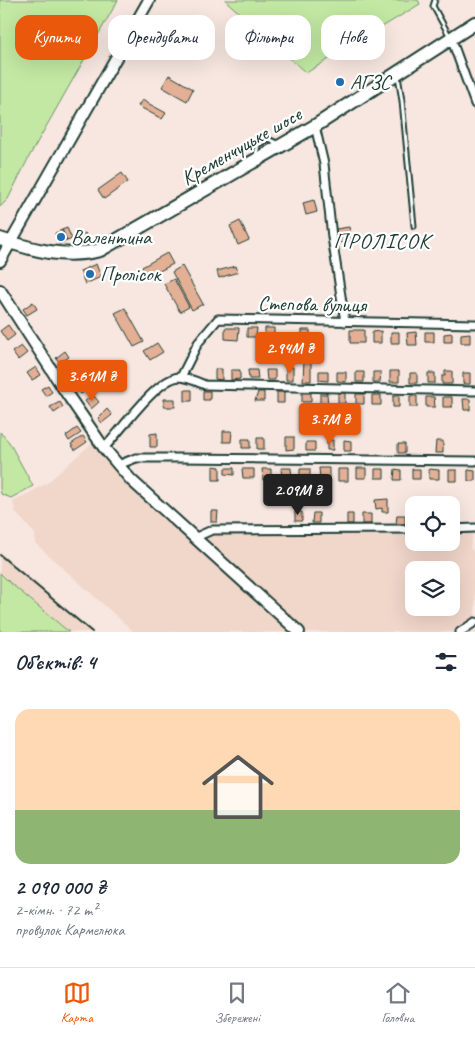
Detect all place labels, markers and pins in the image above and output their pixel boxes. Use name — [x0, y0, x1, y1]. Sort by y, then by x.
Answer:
place label: АГЗС — [350, 69, 393, 95]
marker: АГЗС — [334, 76, 346, 88]
place label: Валентина — [71, 224, 153, 250]
marker: Валентина — [55, 231, 67, 243]
place label: Пролісок — [100, 261, 163, 287]
marker: Пролісок — [84, 268, 96, 280]
pin: 2.94M ₴ — [244, 332, 336, 374]
pin: 3.61M ₴ — [46, 360, 138, 402]
pin: 3.7M ₴ — [289, 402, 371, 445]
pin: 2.09M ₴ — [252, 474, 344, 516]

